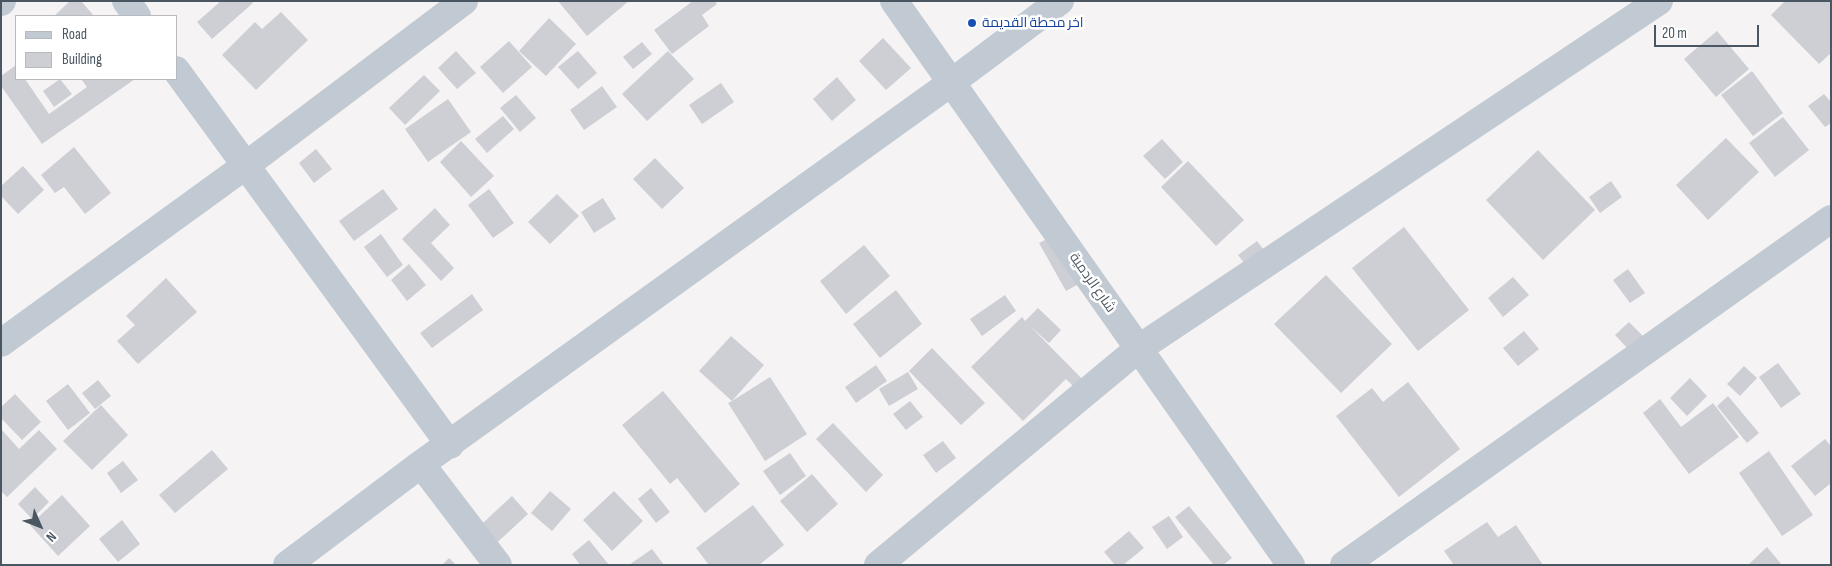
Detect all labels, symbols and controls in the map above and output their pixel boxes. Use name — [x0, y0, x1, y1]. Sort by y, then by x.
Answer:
legend — [15, 15, 178, 80]
place label: اخر محطة القديمة — [982, 15, 1084, 31]
scale bar — [1657, 15, 1762, 47]
marker: اخر محطة القديمة — [966, 17, 978, 29]
text: 20 m — [1662, 24, 1687, 43]
text: Road — [62, 25, 87, 44]
text: Building — [62, 50, 102, 69]
street label: شارع الردمية — [1065, 250, 1119, 316]
north arrow — [15, 501, 65, 551]
text: N — [42, 528, 60, 545]

